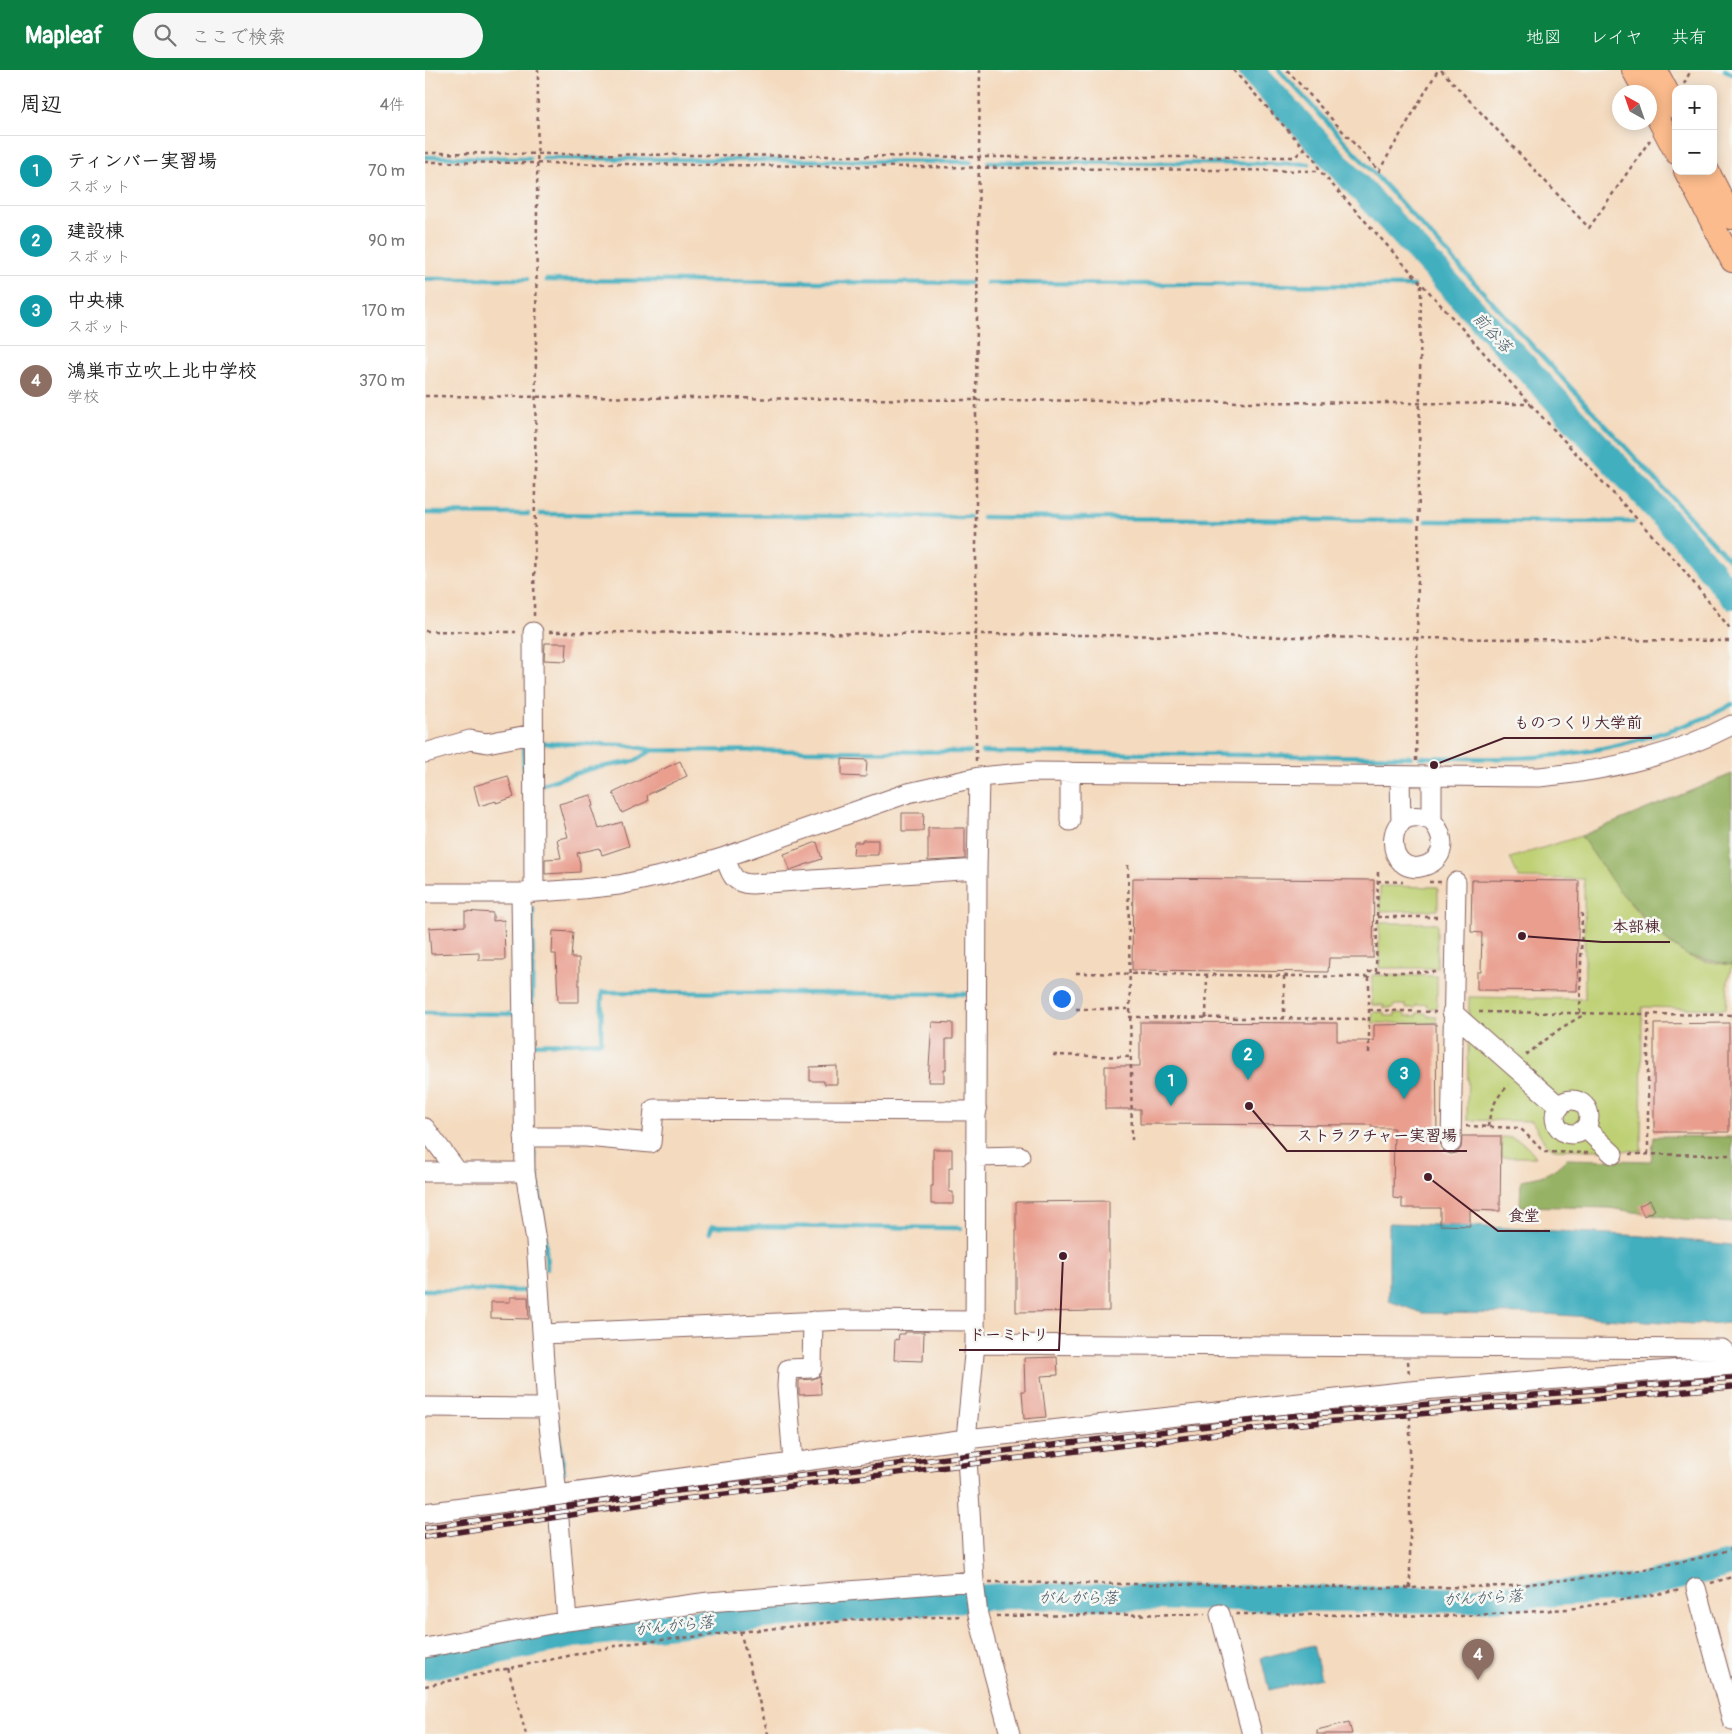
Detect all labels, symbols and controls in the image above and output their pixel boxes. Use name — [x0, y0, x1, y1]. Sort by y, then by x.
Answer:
search box — [133, 13, 483, 58]
text: Mapleaf — [25, 21, 103, 50]
icon: search — [151, 21, 179, 49]
text: ここで検索 — [191, 25, 286, 49]
text: 地図 — [1526, 26, 1562, 49]
text: レイヤ — [1590, 26, 1643, 49]
text: 共有 — [1671, 26, 1707, 49]
north arrow — [1612, 85, 1657, 130]
map controls — [1672, 85, 1717, 175]
button: + — [1672, 85, 1717, 130]
text: 周辺 — [20, 91, 62, 118]
text: 4件 — [380, 95, 405, 115]
button: − — [1672, 130, 1717, 175]
text: ティンバー実習場 — [67, 149, 217, 173]
text: 1 — [33, 161, 39, 181]
text: 70 m — [368, 161, 405, 181]
text: スポット — [67, 177, 131, 197]
text: 建設棟 — [67, 219, 124, 243]
text: 2 — [32, 231, 40, 251]
text: 90 m — [368, 231, 405, 251]
text: スポット — [67, 247, 131, 267]
text: 中央棟 — [67, 289, 124, 313]
text: 3 — [32, 301, 40, 321]
text: 170 m — [362, 301, 405, 321]
water label: 前谷落 — [1469, 308, 1517, 359]
text: スポット — [67, 317, 131, 337]
text: 鴻巣市立吹上北中学校 — [67, 359, 257, 383]
text: 4 — [31, 371, 41, 391]
text: 370 m — [359, 371, 405, 391]
text: 学校 — [67, 387, 99, 407]
callout: ものつくり大学前 — [1504, 707, 1652, 738]
text: ものつくり大学前 — [1514, 713, 1642, 733]
callout: 本部棟 — [1602, 911, 1670, 942]
text: 本部棟 — [1612, 917, 1661, 937]
your location — [1049, 986, 1075, 1012]
pin: 2 — [1232, 1039, 1264, 1080]
pin: 3 — [1388, 1058, 1420, 1099]
pin: 1 — [1155, 1065, 1187, 1106]
callout: ストラクチャー実習場 — [1287, 1120, 1467, 1151]
text: ストラクチャー実習場 — [1297, 1126, 1457, 1146]
callout: 食堂 — [1498, 1200, 1550, 1231]
text: 食堂 — [1508, 1206, 1540, 1226]
callout: ドーミトリ — [959, 1319, 1059, 1350]
text: ドーミトリ — [969, 1325, 1049, 1345]
water label: がんがら落 — [1443, 1586, 1526, 1610]
water label: がんがら落 — [1038, 1588, 1120, 1608]
water label: がんがら落 — [633, 1612, 717, 1640]
pin: 4 — [1462, 1639, 1494, 1680]

